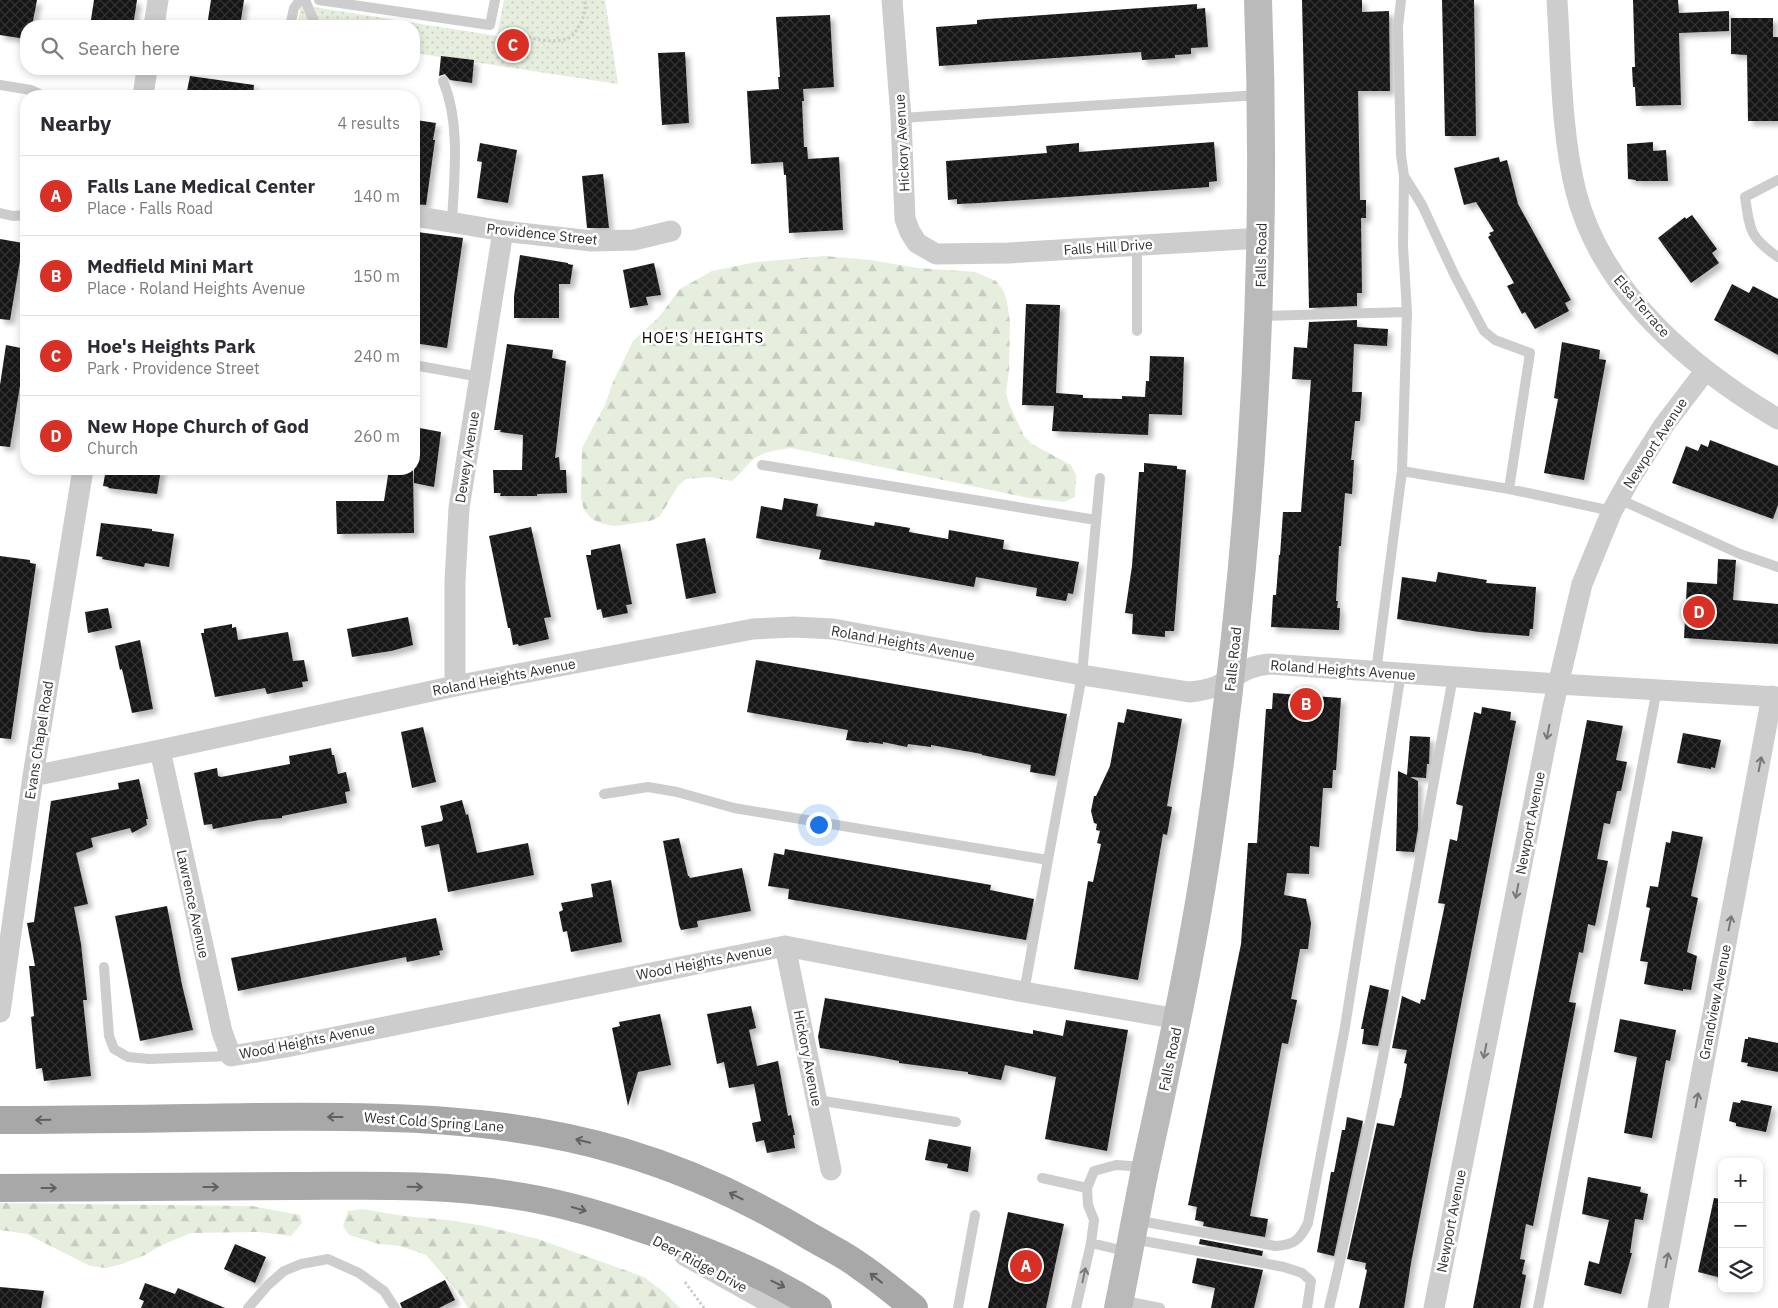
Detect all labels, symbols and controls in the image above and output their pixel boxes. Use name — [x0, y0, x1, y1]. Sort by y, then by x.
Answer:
search box — [20, 20, 420, 75]
pin: C — [497, 26, 529, 64]
icon: search — [38, 34, 66, 62]
text: Search here — [78, 36, 180, 60]
street label: Hickory Avenue — [890, 93, 914, 192]
text: Nearby — [40, 109, 111, 137]
text: 4 results — [337, 113, 400, 133]
text: Falls Lane Medical Center — [87, 174, 315, 198]
text: A — [51, 186, 61, 206]
text: 140 m — [353, 186, 400, 206]
text: Place · Falls Road — [87, 198, 213, 218]
street label: Providence Street — [486, 219, 599, 249]
street label: Falls Road — [1251, 223, 1271, 287]
street label: Falls Hill Drive — [1063, 235, 1153, 259]
text: Medfield Mini Mart — [87, 254, 253, 278]
text: B — [51, 266, 61, 286]
text: 150 m — [353, 266, 400, 286]
street label: Elsa Terrace — [1610, 271, 1674, 341]
text: Place · Roland Heights Avenue — [87, 278, 305, 298]
district label: HOE'S HEIGHTS — [642, 328, 764, 347]
text: Hoe's Heights Park — [87, 334, 256, 358]
text: C — [51, 346, 61, 366]
text: 240 m — [353, 346, 400, 366]
text: Park · Providence Street — [87, 358, 260, 378]
street label: Newport Avenue — [1619, 394, 1691, 492]
street label: Dewey Avenue — [451, 410, 483, 504]
text: New Hope Church of God — [87, 414, 309, 438]
text: D — [50, 426, 62, 446]
text: 260 m — [353, 426, 400, 446]
text: Church — [87, 438, 138, 458]
pin: D — [1683, 593, 1715, 631]
street label: Roland Heights Avenue — [830, 622, 976, 665]
street label: Falls Road — [1221, 626, 1245, 692]
street label: Roland Heights Avenue — [431, 654, 577, 700]
street label: Roland Heights Avenue — [1270, 656, 1416, 684]
street label: Evans Chapel Road — [21, 679, 57, 801]
pin: B — [1290, 685, 1322, 723]
one-way arrow — [1543, 723, 1552, 739]
one-way arrow — [1755, 756, 1765, 772]
street label: Newport Avenue — [1511, 770, 1549, 876]
your location — [806, 812, 832, 838]
street label: Lawrence Avenue — [173, 848, 213, 960]
one-way arrow — [1511, 883, 1521, 899]
one-way arrow — [1726, 916, 1735, 932]
street label: Wood Heights Avenue — [635, 940, 774, 984]
street label: Grandview Avenue — [1695, 942, 1735, 1061]
street label: Hickory Avenue — [790, 1008, 826, 1108]
street label: Wood Heights Avenue — [238, 1019, 377, 1063]
street label: Falls Road — [1154, 1026, 1186, 1092]
one-way arrow — [1480, 1042, 1489, 1058]
one-way arrow — [1693, 1093, 1703, 1109]
street label: West Cold Spring Lane — [363, 1108, 505, 1136]
one-way arrow — [328, 1112, 344, 1122]
one-way arrow — [35, 1115, 52, 1125]
one-way arrow — [576, 1136, 592, 1145]
map controls — [1718, 1158, 1763, 1293]
button: + — [1718, 1158, 1763, 1203]
street label: Newport Avenue — [1432, 1168, 1470, 1274]
one-way arrow — [202, 1182, 219, 1192]
one-way arrow — [407, 1182, 423, 1191]
one-way arrow — [40, 1183, 56, 1193]
one-way arrow — [729, 1191, 744, 1200]
button: − — [1718, 1203, 1763, 1248]
one-way arrow — [570, 1205, 586, 1215]
street label: Deer Ridge Drive — [650, 1232, 751, 1297]
pin: A — [1010, 1247, 1042, 1285]
button: layers — [1718, 1248, 1763, 1293]
one-way arrow — [1663, 1252, 1673, 1268]
one-way arrow — [1079, 1268, 1089, 1284]
one-way arrow — [869, 1273, 883, 1283]
one-way arrow — [770, 1279, 785, 1289]

